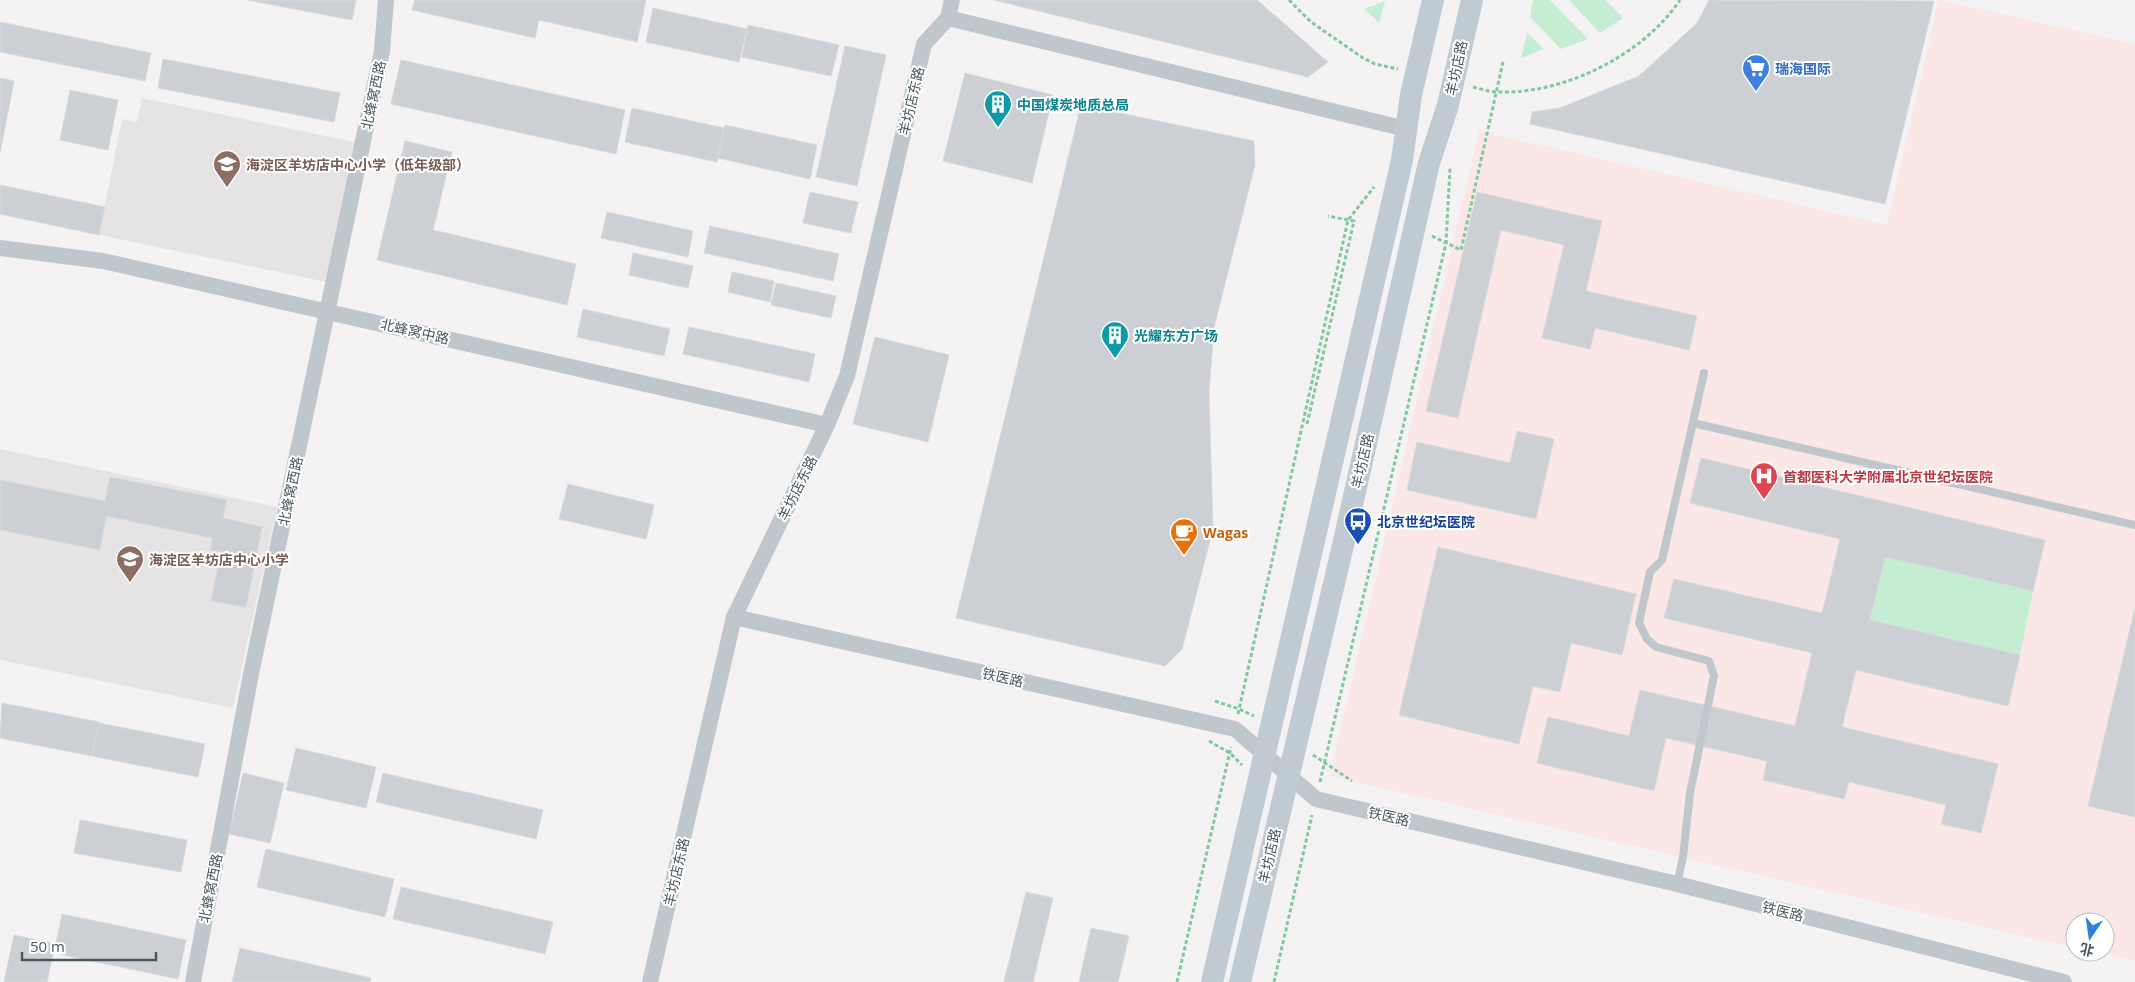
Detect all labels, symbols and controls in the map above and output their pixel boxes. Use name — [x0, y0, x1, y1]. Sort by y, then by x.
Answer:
street label: 羊坊店路 — [1441, 39, 1471, 97]
supermarket icon: 瑞海国际 — [1741, 53, 1771, 92]
street label: 北蜂窝西路 — [356, 59, 390, 131]
place label: 瑞海国际 — [1775, 59, 1831, 78]
street label: 羊坊店东路 — [894, 65, 928, 137]
building icon: 中国煤炭地质总局 — [983, 89, 1013, 128]
place label: 中国煤炭地质总局 — [1017, 95, 1129, 114]
school or university icon: 海淀区羊坊店中心小学（低年级部） — [212, 149, 242, 188]
place label: 海淀区羊坊店中心小学（低年级部） — [246, 155, 470, 174]
street label: 北蜂窝中路 — [379, 314, 451, 348]
building icon: 光耀东方广场 — [1100, 320, 1130, 359]
place label: 光耀东方广场 — [1134, 326, 1218, 345]
street label: 羊坊店路 — [1346, 432, 1378, 490]
street label: 羊坊店东路 — [773, 452, 821, 524]
street label: 北蜂窝西路 — [273, 455, 307, 527]
hospital icon: 首都医科大学附属北京世纪坛医院 — [1749, 461, 1779, 500]
place label: 首都医科大学附属北京世纪坛医院 — [1783, 467, 1993, 486]
bus stop icon: 北京世纪坛医院 — [1343, 506, 1373, 545]
place label: 北京世纪坛医院 — [1377, 512, 1475, 531]
cafe icon: Wagas — [1169, 517, 1199, 556]
place label: Wagas — [1203, 523, 1248, 542]
school or university icon: 海淀区羊坊店中心小学 — [115, 544, 145, 583]
place label: 海淀区羊坊店中心小学 — [149, 550, 289, 569]
street label: 铁医路 — [980, 663, 1026, 691]
street label: 铁医路 — [1366, 802, 1412, 830]
street label: 羊坊店路 — [1253, 827, 1285, 885]
street label: 羊坊店东路 — [659, 836, 693, 908]
street label: 北蜂窝西路 — [194, 852, 226, 924]
street label: 铁医路 — [1760, 897, 1806, 925]
north arrow — [2065, 912, 2115, 962]
scale bar — [22, 930, 156, 962]
text: 50 m — [30, 936, 65, 956]
text: 北 — [2078, 939, 2096, 961]

